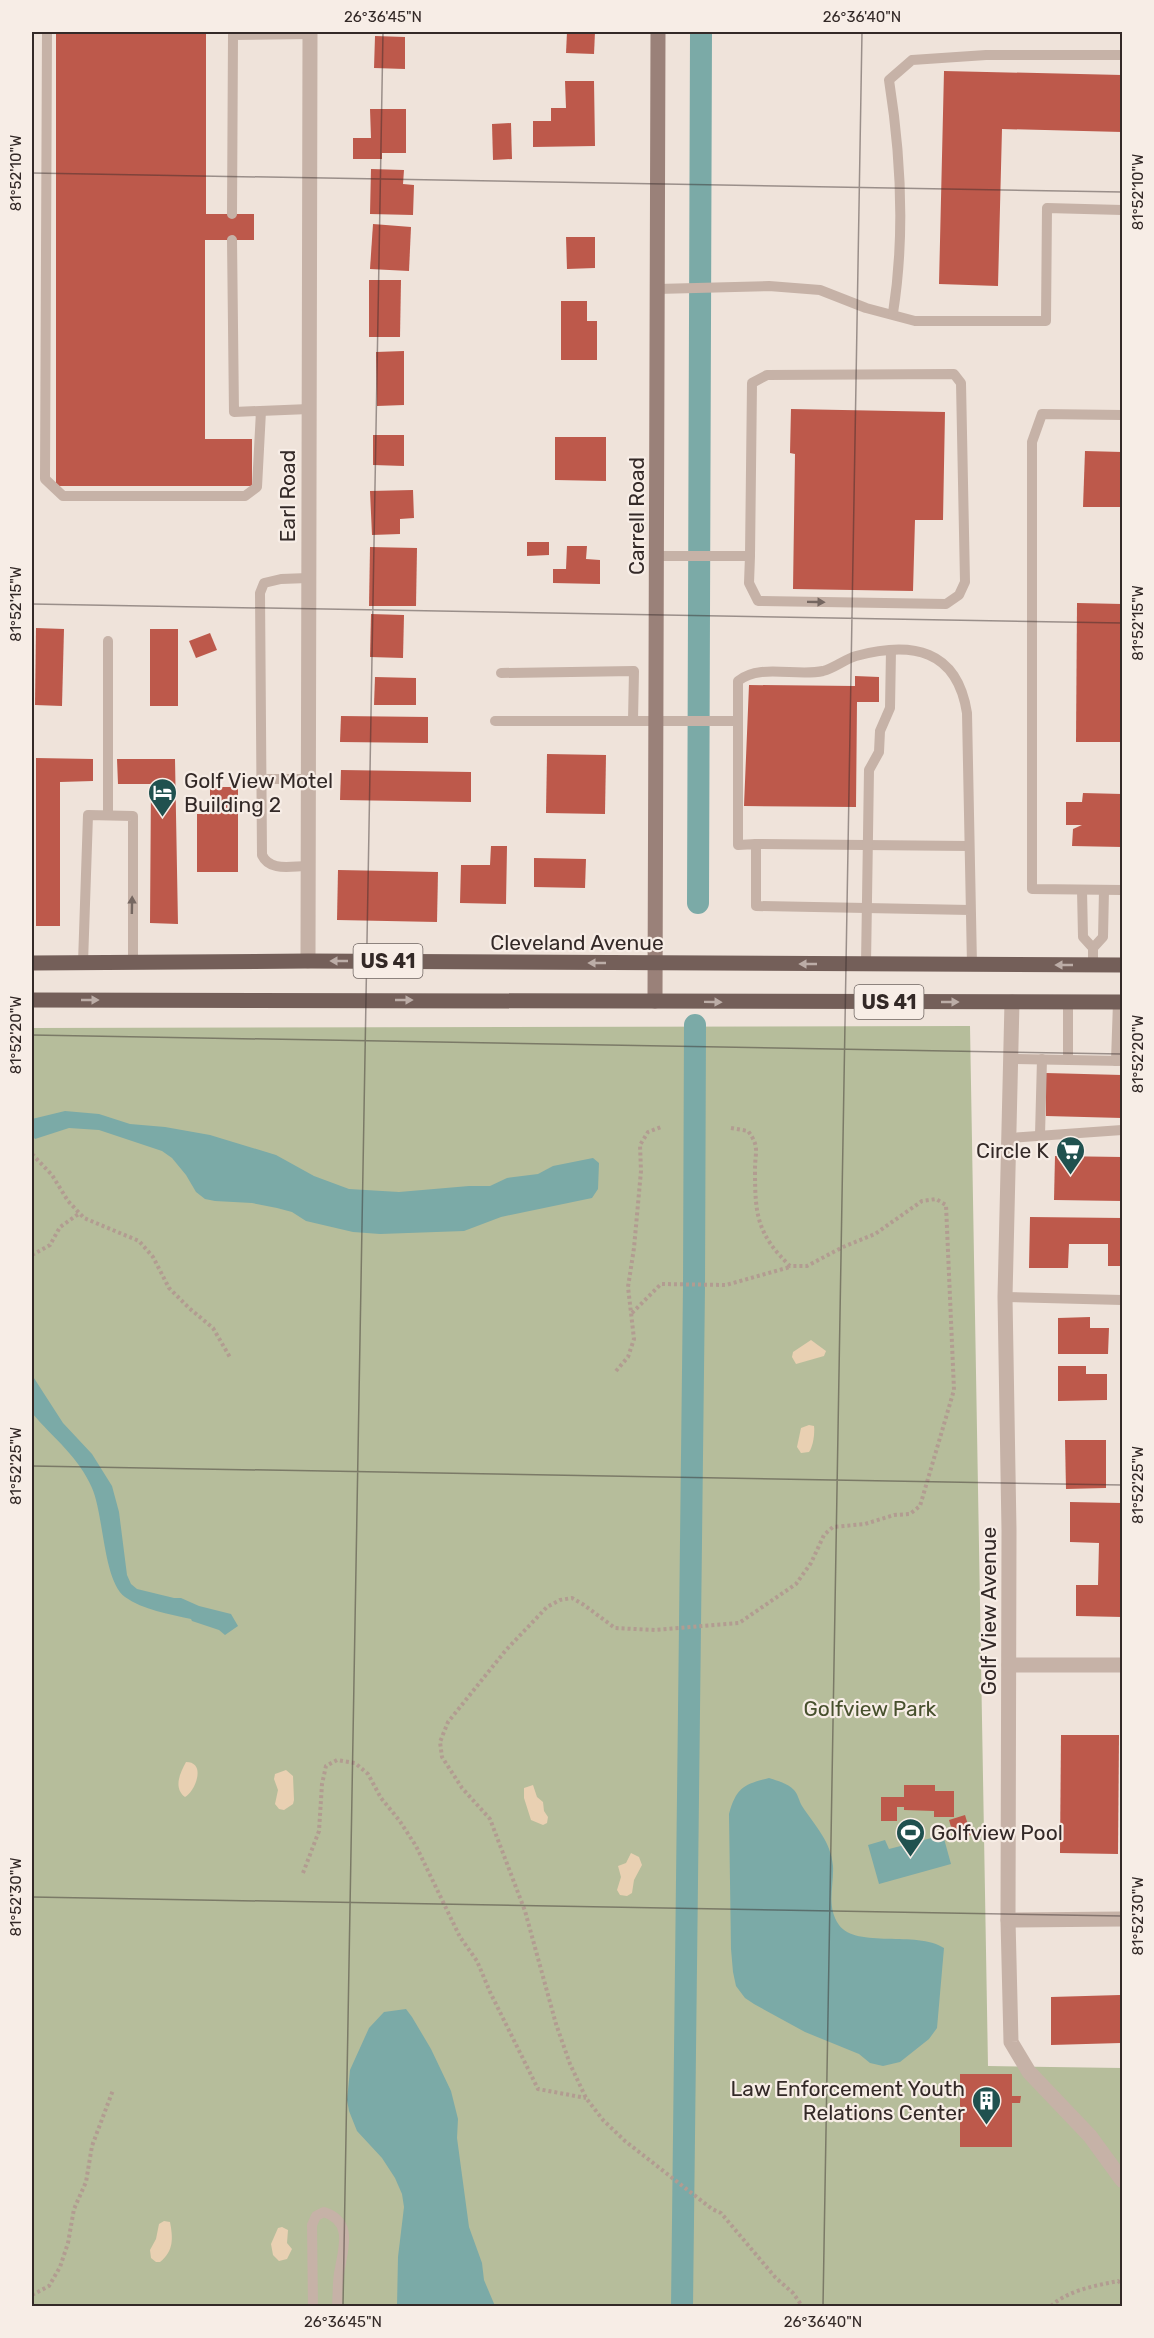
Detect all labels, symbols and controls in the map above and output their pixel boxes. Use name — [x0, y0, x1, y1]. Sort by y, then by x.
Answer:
text: 26°36'45"N — [344, 8, 422, 26]
text: 26°36'40"N — [823, 8, 901, 26]
text: 81°52'10"W — [7, 135, 25, 211]
text: 81°52'10"W — [1129, 154, 1147, 230]
street label: Earl Road — [275, 450, 300, 542]
street label: Carrell Road — [624, 457, 649, 575]
text: 81°52'15"W — [7, 566, 25, 642]
text: 81°52'15"W — [1129, 585, 1147, 661]
one-way arrow — [807, 597, 826, 606]
place label: Golf View Motel Building 2 — [184, 768, 333, 817]
hotel icon: Golf View Motel Building 2 — [147, 776, 179, 818]
one-way arrow — [127, 896, 137, 915]
street label: Cleveland Avenue — [490, 930, 664, 955]
road number: US 41 — [354, 944, 422, 978]
one-way arrow — [329, 956, 348, 966]
one-way arrow — [587, 958, 606, 968]
one-way arrow — [798, 959, 817, 969]
one-way arrow — [1055, 960, 1074, 970]
road number: US 41 — [854, 985, 924, 1019]
one-way arrow — [80, 995, 99, 1005]
one-way arrow — [395, 995, 414, 1005]
text: 81°52'20"W — [7, 996, 25, 1074]
one-way arrow — [704, 997, 723, 1007]
one-way arrow — [941, 997, 960, 1007]
text: 81°52'20"W — [1129, 1015, 1147, 1093]
supermarket icon: Circle K — [1054, 1134, 1086, 1176]
place label: Circle K — [976, 1138, 1049, 1163]
text: 81°52'25"W — [7, 1427, 25, 1505]
text: 81°52'25"W — [1129, 1446, 1147, 1524]
street label: Golf View Avenue — [976, 1527, 1001, 1695]
park label: Golfview Park — [804, 1696, 937, 1721]
sports icon: Golfview Pool — [894, 1816, 926, 1858]
place label: Golfview Pool — [931, 1820, 1063, 1845]
text: 81°52'30"W — [7, 1858, 25, 1936]
text: 81°52'30"W — [1129, 1877, 1147, 1955]
place label: Law Enforcement Youth Relations Center — [731, 2076, 965, 2125]
building icon: Law Enforcement Youth Relations Center — [970, 2084, 1002, 2126]
text: 26°36'45"N — [304, 2313, 382, 2331]
text: 26°36'40"N — [784, 2313, 862, 2331]

